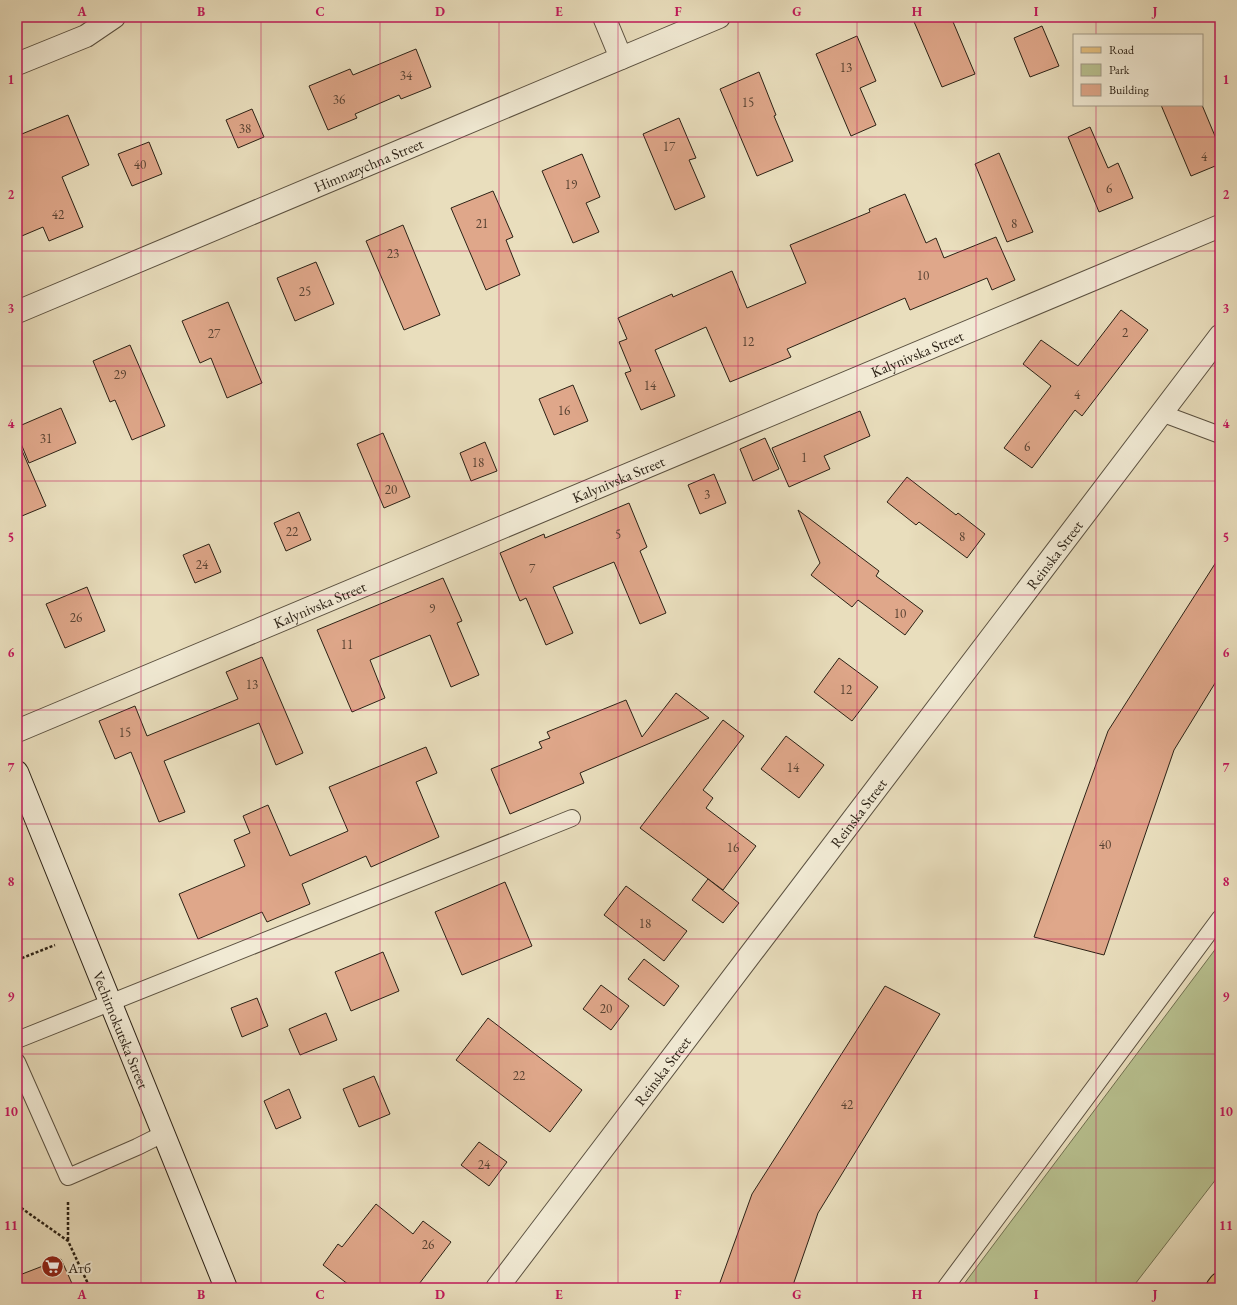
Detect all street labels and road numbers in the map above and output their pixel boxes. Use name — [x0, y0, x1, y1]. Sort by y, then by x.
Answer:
street label: Himnazychna Street — [311, 133, 426, 196]
street label: Kalynivska Street — [868, 325, 966, 381]
street label: Kalynivska Street — [569, 451, 668, 506]
street label: Reinska Street — [1022, 516, 1087, 593]
street label: Kalynivska Street — [270, 576, 369, 632]
street label: Reinska Street — [826, 774, 891, 851]
street label: Vechirnokutska Street — [89, 968, 154, 1092]
street label: Reinska Street — [630, 1032, 695, 1109]

